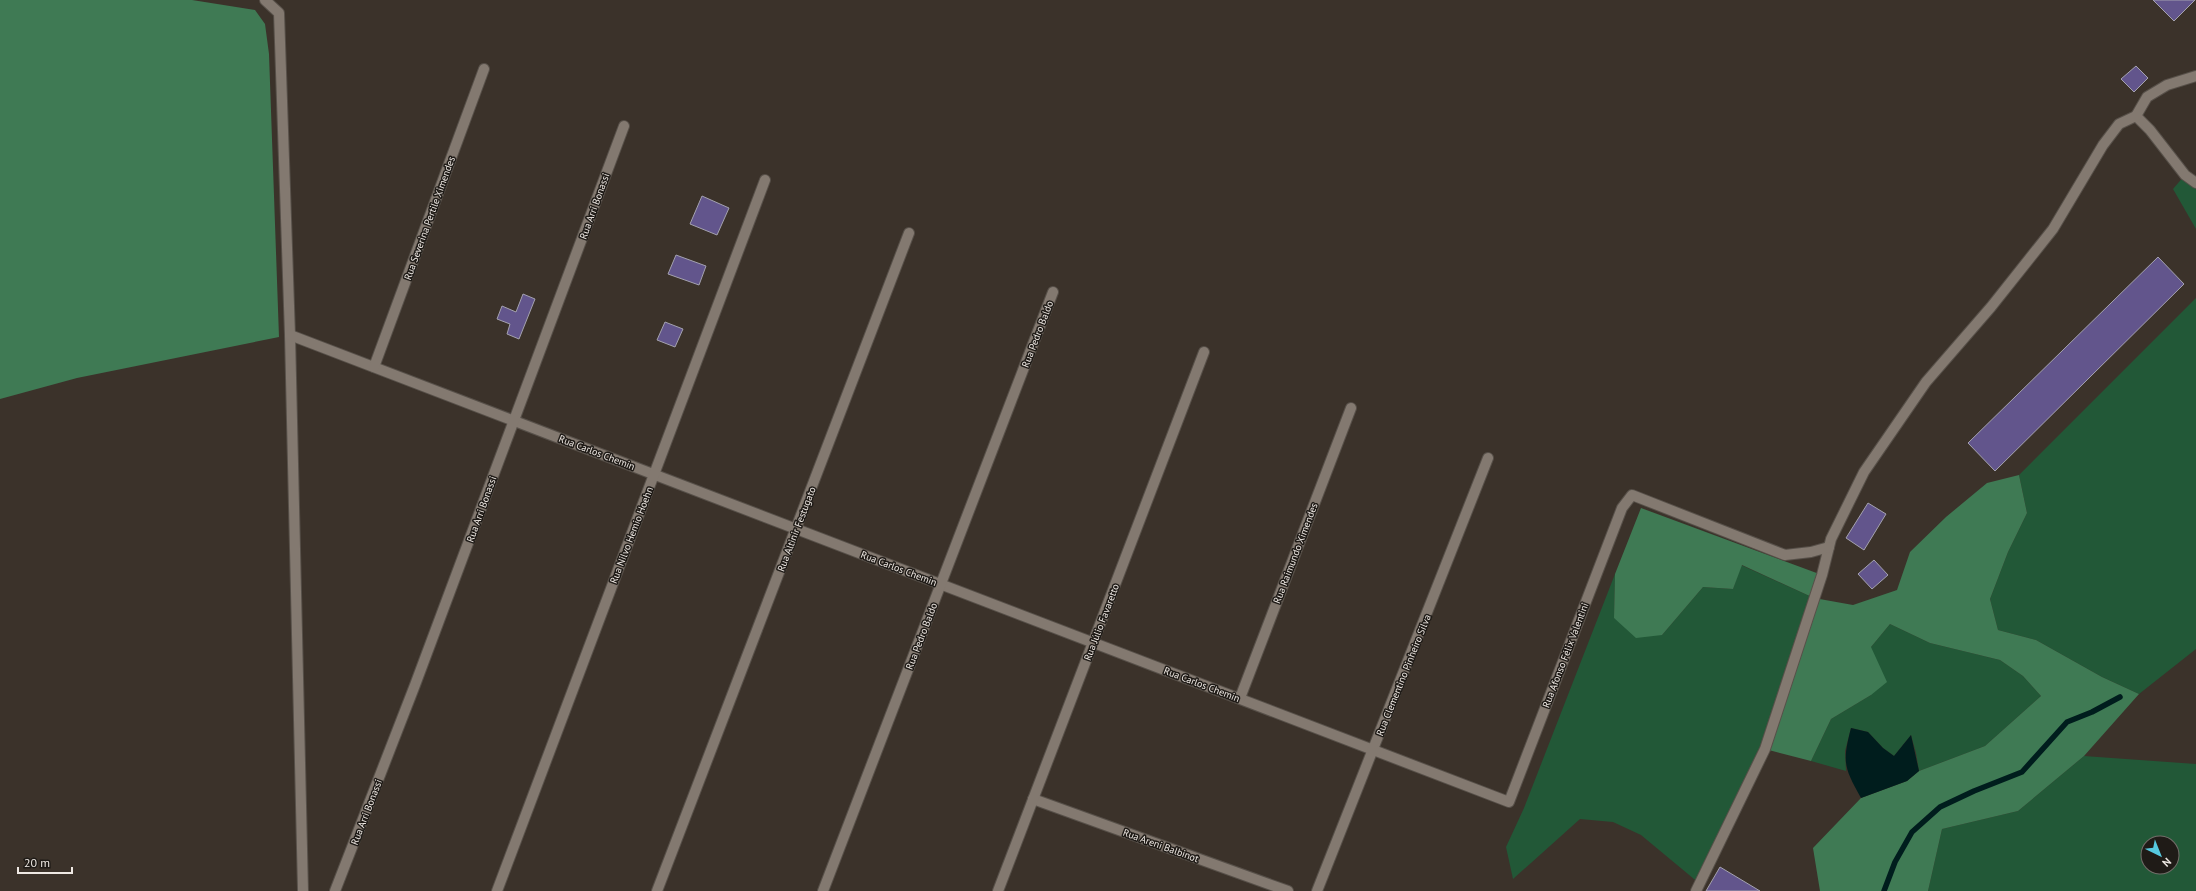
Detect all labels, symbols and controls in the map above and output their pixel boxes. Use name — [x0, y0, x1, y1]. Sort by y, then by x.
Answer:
street label: Rua Severina Pertile Ximendes — [401, 155, 458, 282]
street label: Rua Arri Bonassi — [577, 171, 612, 241]
street label: Rua Pedro Baldo — [1019, 299, 1056, 369]
street label: Rua Carlos Chemin — [557, 432, 637, 473]
street label: Rua Arri Bonassi — [464, 474, 499, 544]
street label: Rua Nilvo Hemio Hoehn — [607, 485, 656, 585]
street label: Rua Altinir Festugato — [774, 485, 819, 573]
street label: Rua Raimundo Ximendes — [1270, 501, 1321, 605]
street label: Rua Carlos Chemin — [859, 548, 939, 589]
street label: Rua Júlio Favaretto — [1081, 582, 1122, 662]
street label: Rua Pedro Baldo — [903, 601, 940, 671]
street label: Rua Afonso Félix Valentini — [1539, 601, 1592, 710]
street label: Rua Clementino Pinheiro Silva — [1373, 612, 1434, 738]
street label: Rua Carlos Chemin — [1162, 664, 1242, 705]
street label: Rua Arri Bonassi — [348, 778, 385, 847]
street label: Rua Areni Balbinot — [1121, 826, 1201, 865]
north arrow — [2140, 835, 2180, 875]
scale bar — [18, 849, 72, 875]
text: 20 m — [24, 855, 50, 870]
text: N — [2159, 855, 2174, 870]

